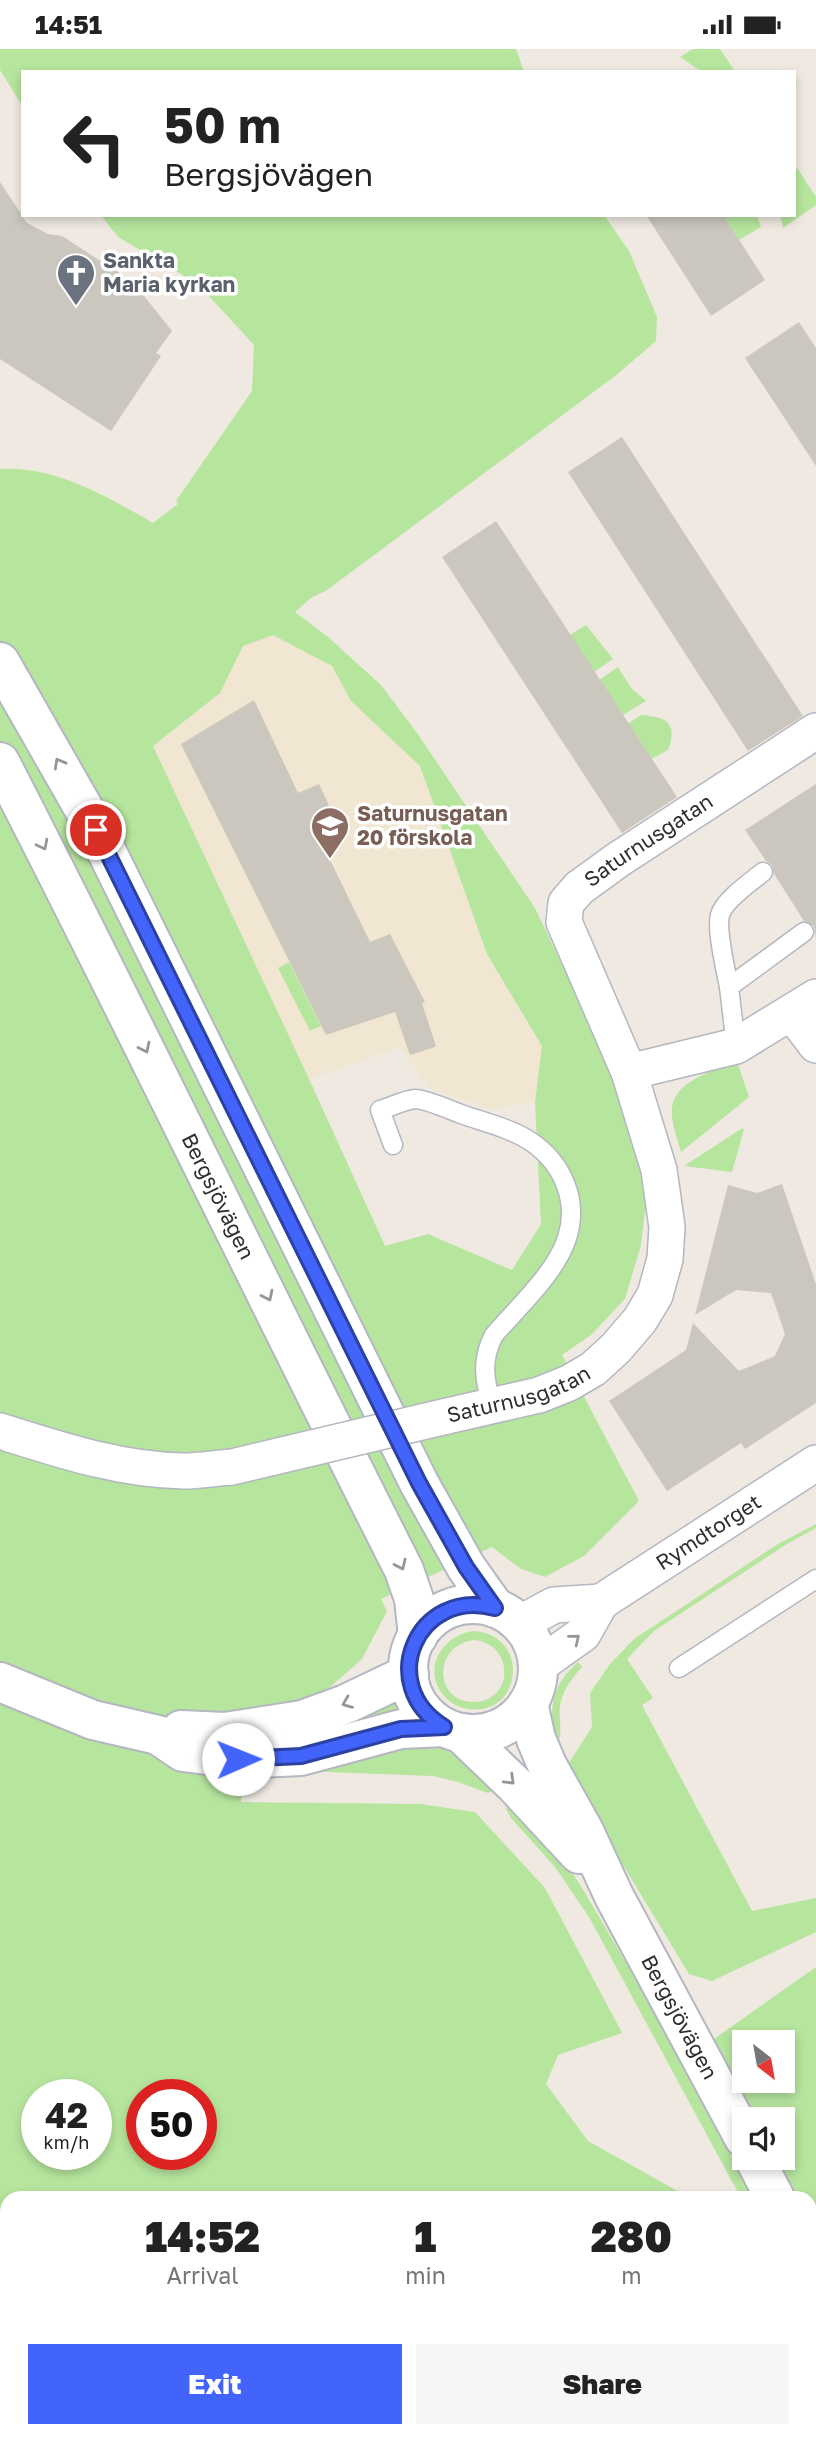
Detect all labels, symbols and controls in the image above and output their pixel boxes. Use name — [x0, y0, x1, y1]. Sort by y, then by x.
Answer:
text: 14:51 — [35, 9, 102, 40]
text: 50 m — [164, 95, 281, 154]
icon: left — [49, 98, 140, 189]
text: Bergsjövägen — [164, 155, 373, 193]
place label: Sankta Maria kyrkan — [103, 247, 235, 297]
church icon: Sankta Maria kyrkan — [55, 252, 97, 307]
one-way arrow — [54, 757, 67, 770]
street label: Saturnusgatan — [579, 788, 717, 892]
pin — [66, 800, 126, 860]
place label: Saturnusgatan 20 förskola — [357, 800, 508, 850]
school or university icon: Saturnusgatan 20 förskola — [309, 805, 351, 860]
icon: arrive — [77, 811, 115, 849]
one-way arrow — [34, 838, 48, 850]
one-way arrow — [137, 1041, 151, 1053]
street label: Bergsjövägen — [177, 1129, 261, 1263]
one-way arrow — [260, 1288, 274, 1301]
street label: Saturnusgatan — [444, 1359, 595, 1428]
street label: Rymdtorget — [651, 1488, 765, 1575]
one-way arrow — [393, 1558, 407, 1571]
one-way arrow — [567, 1634, 579, 1647]
one-way arrow — [342, 1695, 354, 1709]
position arrow — [201, 1722, 275, 1796]
one-way arrow — [502, 1772, 514, 1784]
street label: Bergsjövägen — [636, 1950, 724, 2083]
north arrow — [732, 2030, 794, 2093]
map controls — [732, 2030, 795, 2170]
speed limit sign: 50 — [126, 2079, 217, 2170]
text: 42 — [45, 2094, 88, 2136]
button: sound — [732, 2107, 795, 2170]
text: km/h — [44, 2131, 89, 2153]
text: 14:52 — [145, 2211, 260, 2261]
text: 1 — [414, 2211, 437, 2261]
text: 280 — [591, 2211, 672, 2261]
text: Arrival — [167, 2261, 239, 2289]
text: min — [405, 2261, 446, 2289]
text: m — [621, 2261, 642, 2289]
button: Exit — [28, 2344, 402, 2424]
button: Share — [416, 2344, 789, 2424]

